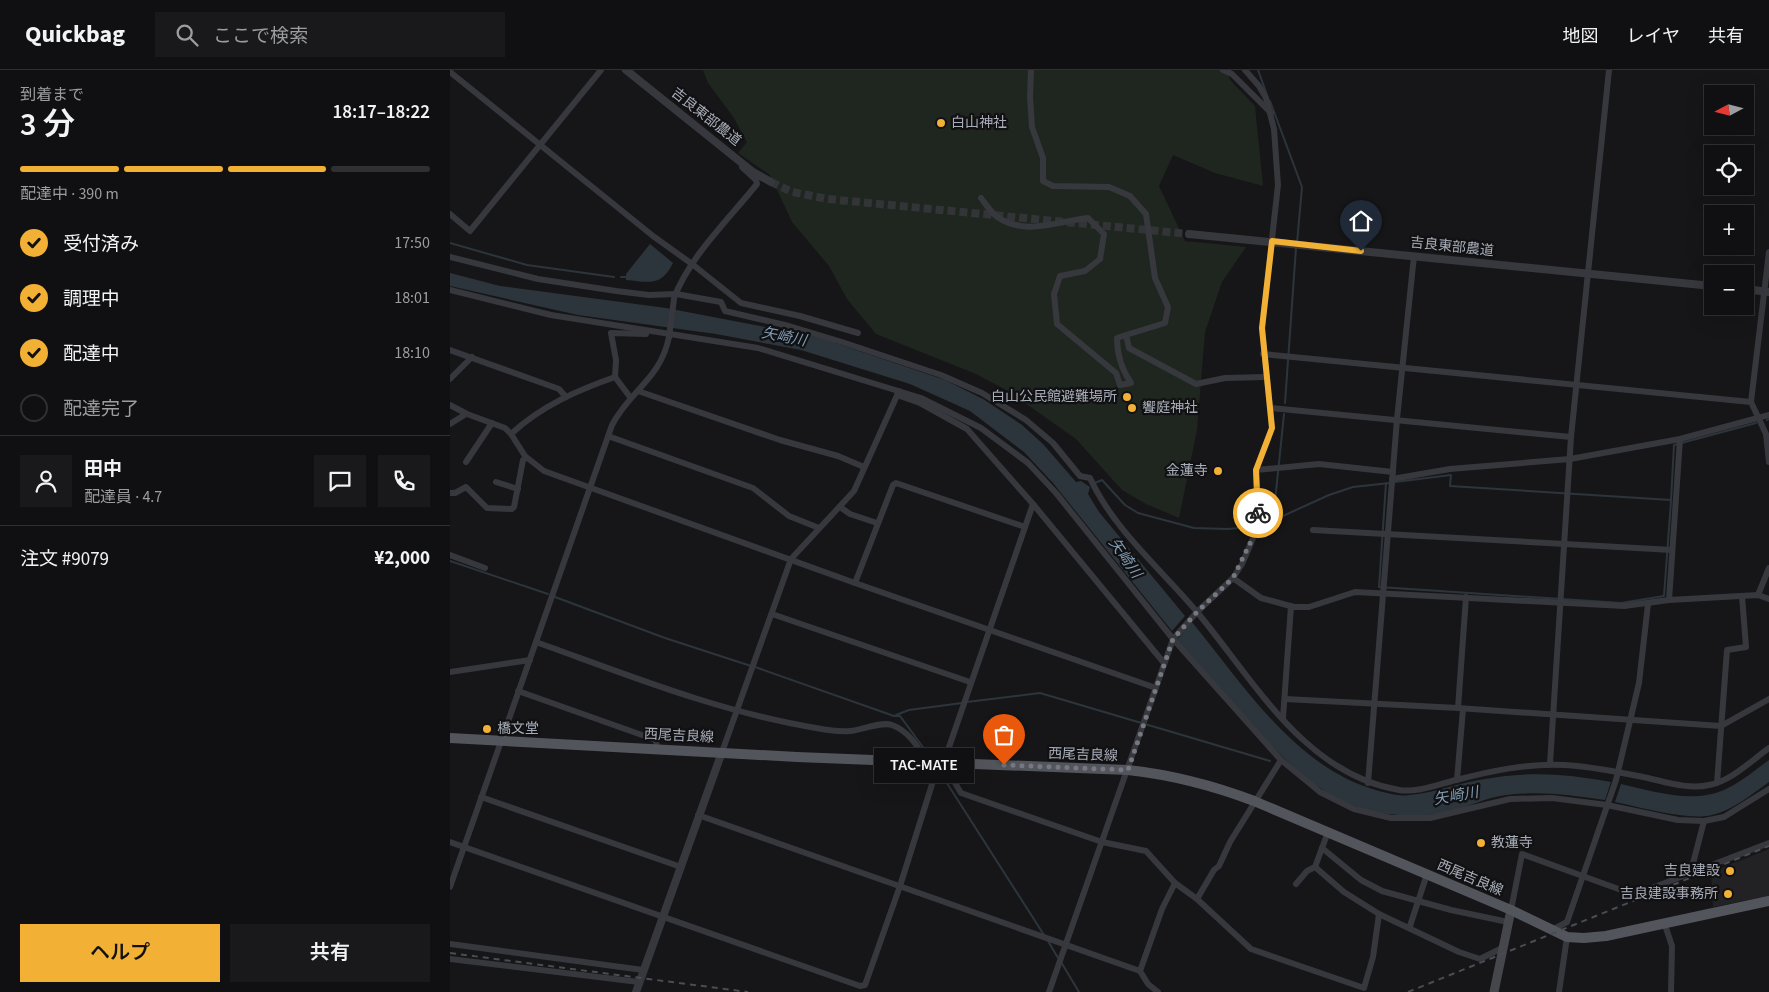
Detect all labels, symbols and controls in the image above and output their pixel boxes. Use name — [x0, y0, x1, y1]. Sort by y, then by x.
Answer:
search box — [155, 12, 505, 57]
text: Quickbag — [25, 17, 125, 52]
icon: search — [173, 21, 201, 49]
text: ここで検索 — [213, 23, 308, 50]
text: 地図 — [1563, 24, 1599, 49]
text: レイヤ — [1627, 24, 1680, 49]
text: 共有 — [1708, 24, 1744, 49]
street label: 吉良東部農道 — [667, 83, 745, 151]
text: 到着まで — [20, 84, 84, 106]
north arrow — [1704, 85, 1754, 135]
map controls — [1704, 85, 1754, 315]
text: 18:17–18:22 — [332, 99, 430, 126]
text: 3 分 — [20, 102, 75, 148]
place label: 白山神社 — [951, 113, 1007, 133]
marker: 白山神社 — [935, 117, 947, 129]
button: locate — [1704, 145, 1754, 195]
text: 配達中 · 390 m — [20, 183, 119, 205]
pin — [1340, 200, 1382, 251]
button: + — [1704, 205, 1754, 255]
icon: home — [1347, 207, 1375, 235]
icon: check — [20, 229, 48, 257]
text: 受付済み — [63, 231, 139, 258]
text: 17:50 — [394, 232, 430, 254]
street label: 吉良東部農道 — [1409, 233, 1495, 261]
button: − — [1704, 265, 1754, 315]
icon: check — [20, 284, 48, 312]
text: 調理中 — [63, 286, 120, 313]
text: 18:01 — [394, 287, 430, 309]
water label: 矢崎川 — [760, 322, 810, 352]
icon: check — [20, 339, 48, 367]
text: 配達中 — [63, 341, 120, 368]
text: 18:10 — [394, 342, 430, 364]
place label: 白山公民館避難場所 — [991, 387, 1117, 407]
marker: 白山公民館避難場所 — [1121, 391, 1133, 403]
text: 配達完了 — [63, 396, 139, 423]
place label: 饗庭神社 — [1142, 398, 1198, 418]
marker: 饗庭神社 — [1126, 402, 1138, 414]
button: person — [20, 455, 72, 507]
button: chat — [314, 455, 366, 507]
button: phone — [378, 455, 430, 507]
text: 田中 — [84, 456, 122, 483]
place label: 金蓮寺 — [1166, 461, 1208, 481]
marker: 金蓮寺 — [1212, 465, 1224, 477]
text: 配達員 · 4.7 — [84, 486, 162, 508]
courier — [1233, 488, 1283, 538]
icon: bike — [1244, 499, 1272, 527]
water label: 矢崎川 — [1103, 534, 1148, 584]
text: ¥2,000 — [374, 545, 430, 572]
text: 注文 #9079 — [20, 546, 109, 573]
pin — [983, 714, 1025, 765]
place label: 橋文堂 — [497, 719, 539, 739]
icon: bag — [990, 721, 1018, 749]
marker: 橋文堂 — [481, 723, 493, 735]
street label: 西尾吉良線 — [644, 724, 714, 748]
street label: 西尾吉良線 — [1048, 744, 1118, 766]
callout: TAC-MATE — [874, 748, 974, 782]
text: TAC-MATE — [890, 754, 958, 776]
water label: 矢崎川 — [1432, 781, 1482, 810]
place label: 教蓮寺 — [1491, 833, 1533, 853]
marker: 教蓮寺 — [1475, 837, 1487, 849]
street label: 西尾吉良線 — [1434, 855, 1506, 901]
place label: 吉良建設 — [1664, 861, 1720, 881]
marker: 吉良建設 — [1724, 865, 1736, 877]
place label: 吉良建設事務所 — [1620, 884, 1718, 904]
marker: 吉良建設事務所 — [1722, 888, 1734, 900]
button: ヘルプ — [20, 924, 220, 982]
button: 共有 — [230, 924, 430, 982]

